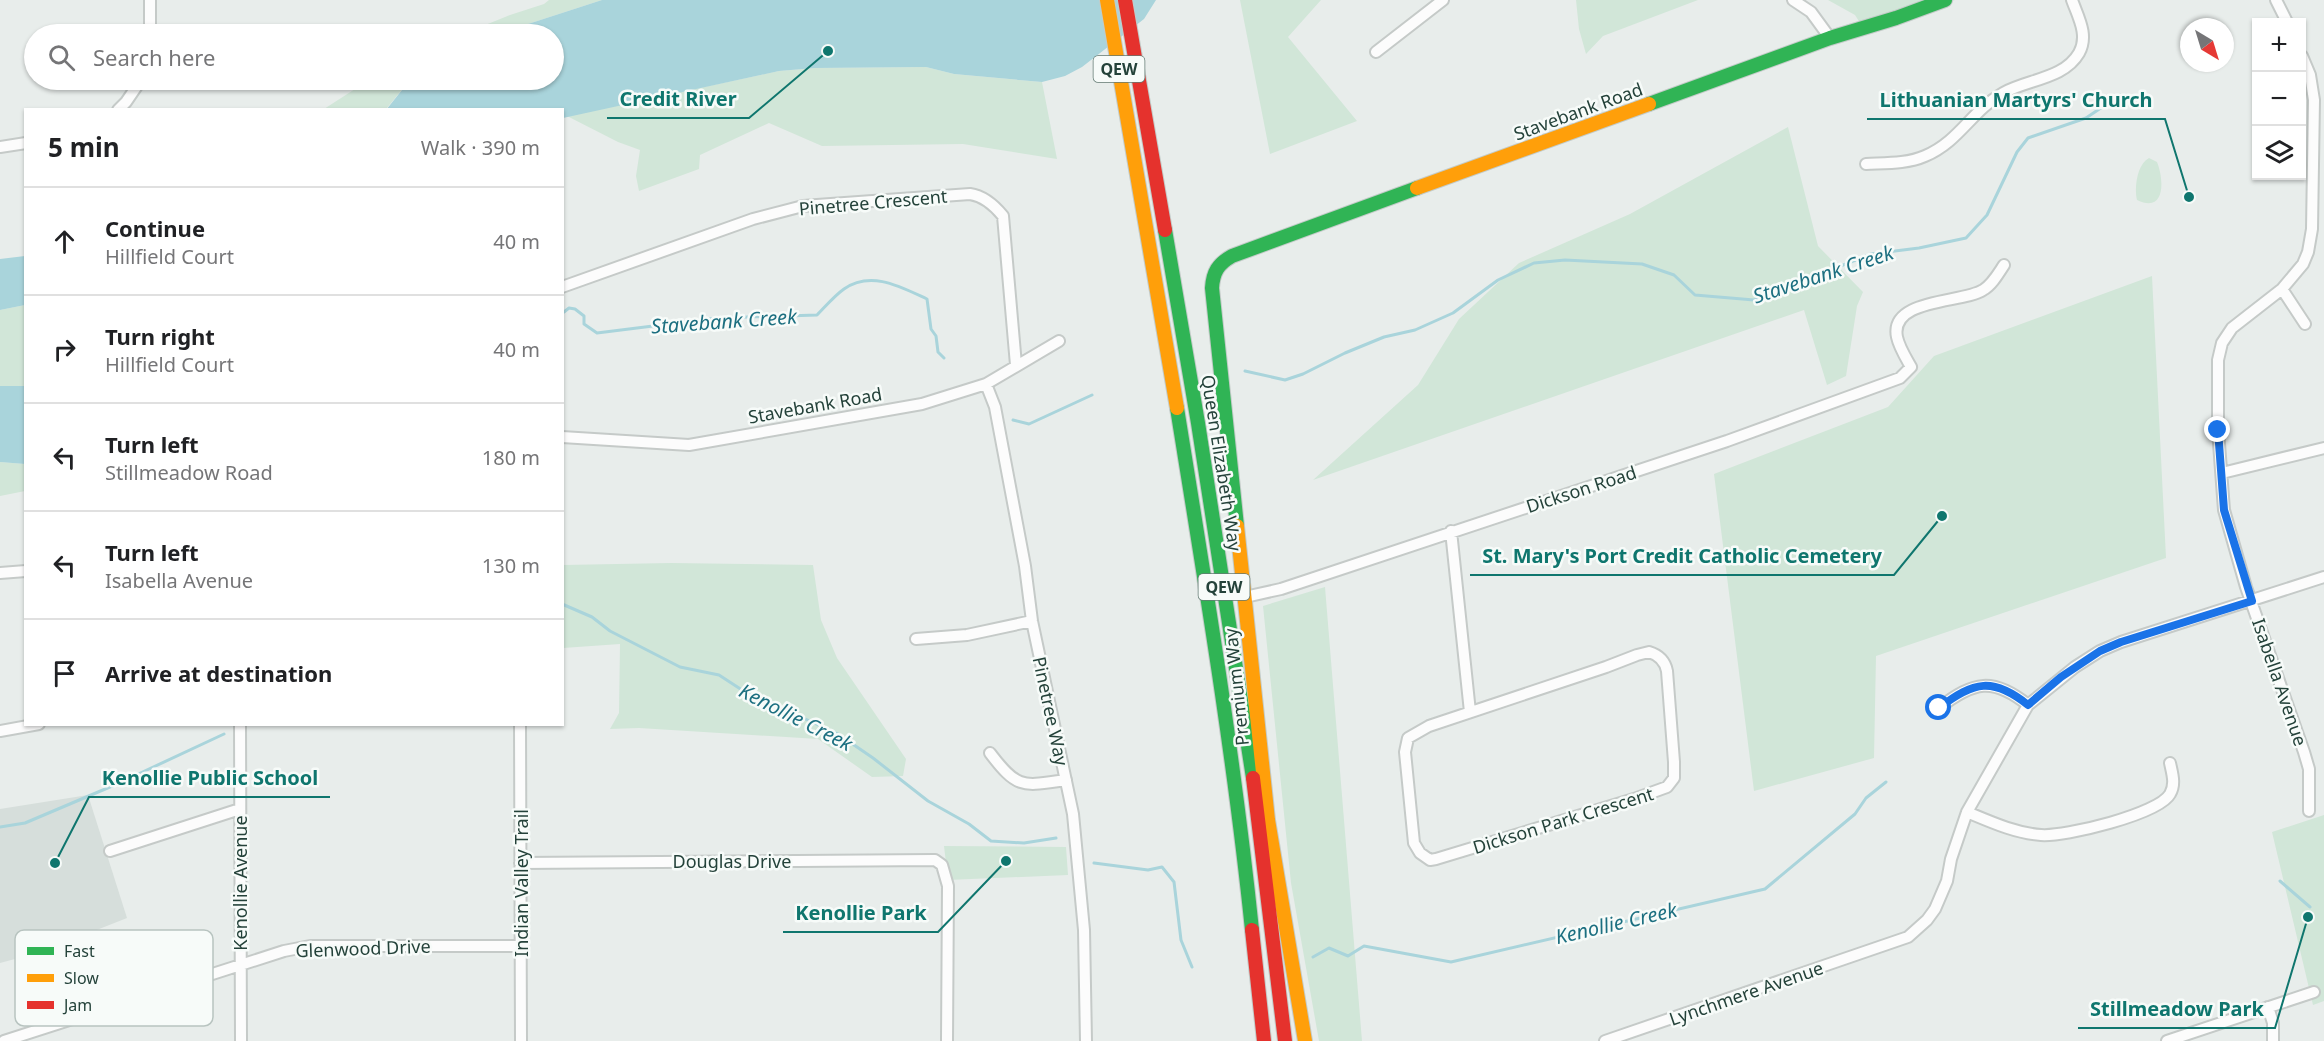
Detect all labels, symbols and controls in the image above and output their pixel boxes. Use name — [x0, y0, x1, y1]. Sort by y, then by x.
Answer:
north arrow — [2180, 18, 2234, 72]
map controls — [2252, 18, 2306, 180]
button: + — [2252, 18, 2306, 72]
search box — [24, 24, 564, 90]
icon: search — [45, 41, 78, 74]
text: Search here — [93, 42, 215, 72]
road number: QEW — [1094, 56, 1144, 82]
button: − — [2252, 72, 2306, 126]
street label: Stavebank Road — [1510, 77, 1646, 145]
callout: Credit River — [607, 80, 749, 118]
callout: Lithuanian Martyrs' Church — [1867, 81, 2165, 119]
text: Credit River — [619, 85, 737, 112]
text: Lithuanian Martyrs' Church — [1879, 86, 2153, 113]
button: layers — [2252, 126, 2306, 180]
text: 5 min — [48, 129, 120, 165]
text: Walk · 390 m — [421, 134, 540, 161]
street label: Pinetree Crescent — [798, 184, 949, 220]
text: Continue — [105, 213, 205, 243]
icon: ahead — [48, 225, 81, 258]
text: 40 m — [493, 228, 540, 255]
water label: Stavebank Creek — [1749, 238, 1898, 309]
text: Hillfield Court — [105, 243, 234, 270]
water label: Stavebank Creek — [650, 302, 799, 340]
text: Turn right — [105, 321, 215, 351]
icon: right — [48, 333, 81, 366]
text: 40 m — [493, 336, 540, 363]
text: Hillfield Court — [105, 351, 234, 378]
street label: Queen Elizabeth Way — [1196, 373, 1248, 554]
street label: Stavebank Road — [746, 381, 884, 429]
route end — [2204, 416, 2230, 442]
text: Turn left — [105, 429, 199, 459]
icon: left — [48, 441, 81, 474]
text: 180 m — [482, 444, 540, 471]
text: Stillmeadow Road — [105, 459, 273, 486]
street label: Dickson Road — [1523, 460, 1639, 518]
text: Turn left — [105, 537, 199, 567]
callout: St. Mary's Port Credit Catholic Cemetery — [1470, 537, 1894, 575]
text: St. Mary's Port Credit Catholic Cemetery — [1482, 542, 1882, 569]
icon: left — [48, 549, 81, 582]
text: 130 m — [482, 552, 540, 579]
text: Isabella Avenue — [105, 567, 253, 594]
road number: QEW — [1198, 574, 1250, 600]
street label: Isabella Avenue — [2247, 615, 2313, 749]
street label: Premium Way — [1218, 626, 1254, 747]
street label: Pinetree Way — [1028, 654, 1074, 769]
icon: arrive — [48, 657, 81, 690]
text: Arrive at destination — [105, 658, 332, 688]
water label: Kenollie Creek — [735, 677, 858, 758]
route start — [1925, 694, 1951, 720]
callout: Kenollie Public School — [89, 759, 330, 797]
text: Kenollie Public School — [102, 764, 318, 791]
street label: Dickson Park Crescent — [1470, 781, 1657, 859]
street label: Indian Valley Trail — [509, 809, 533, 957]
street label: Kenollie Avenue — [228, 815, 252, 951]
street label: Douglas Drive — [673, 849, 791, 873]
callout: Kenollie Park — [783, 894, 938, 932]
water label: Kenollie Creek — [1553, 896, 1680, 950]
text: Kenollie Park — [795, 899, 927, 926]
legend — [15, 930, 213, 1026]
street label: Glenwood Drive — [295, 934, 431, 962]
text: Fast — [64, 940, 95, 962]
street label: Lynchmere Avenue — [1666, 955, 1826, 1031]
text: Slow — [64, 967, 99, 989]
callout: Stillmeadow Park — [2078, 990, 2275, 1028]
text: Jam — [62, 994, 92, 1016]
text: Stillmeadow Park — [2090, 995, 2265, 1022]

